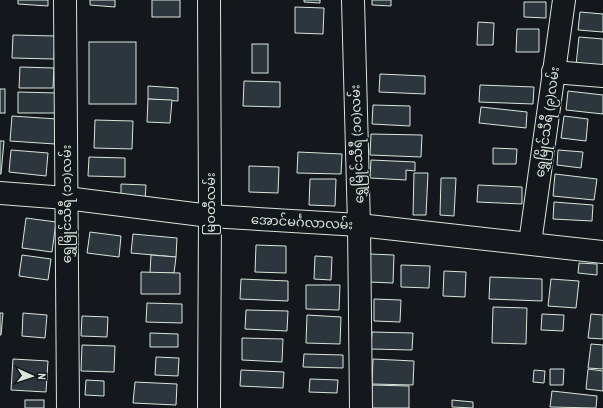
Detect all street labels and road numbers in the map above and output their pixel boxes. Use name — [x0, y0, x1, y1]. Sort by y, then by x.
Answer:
street label: ရွှေမြိုင်သီရီ (၉)လမ်း — [531, 66, 565, 179]
street label: ရွှေမြိုင်သီရီ (၁၀)လမ်း — [346, 84, 370, 204]
street label: ရွှေမြိုင်သီရီ (၁၁)လမ်း — [58, 145, 77, 263]
street label: မြဝတီလမ်း — [202, 172, 221, 236]
street label: အောင်မင်္ဂလာလမ်း — [251, 211, 353, 233]

